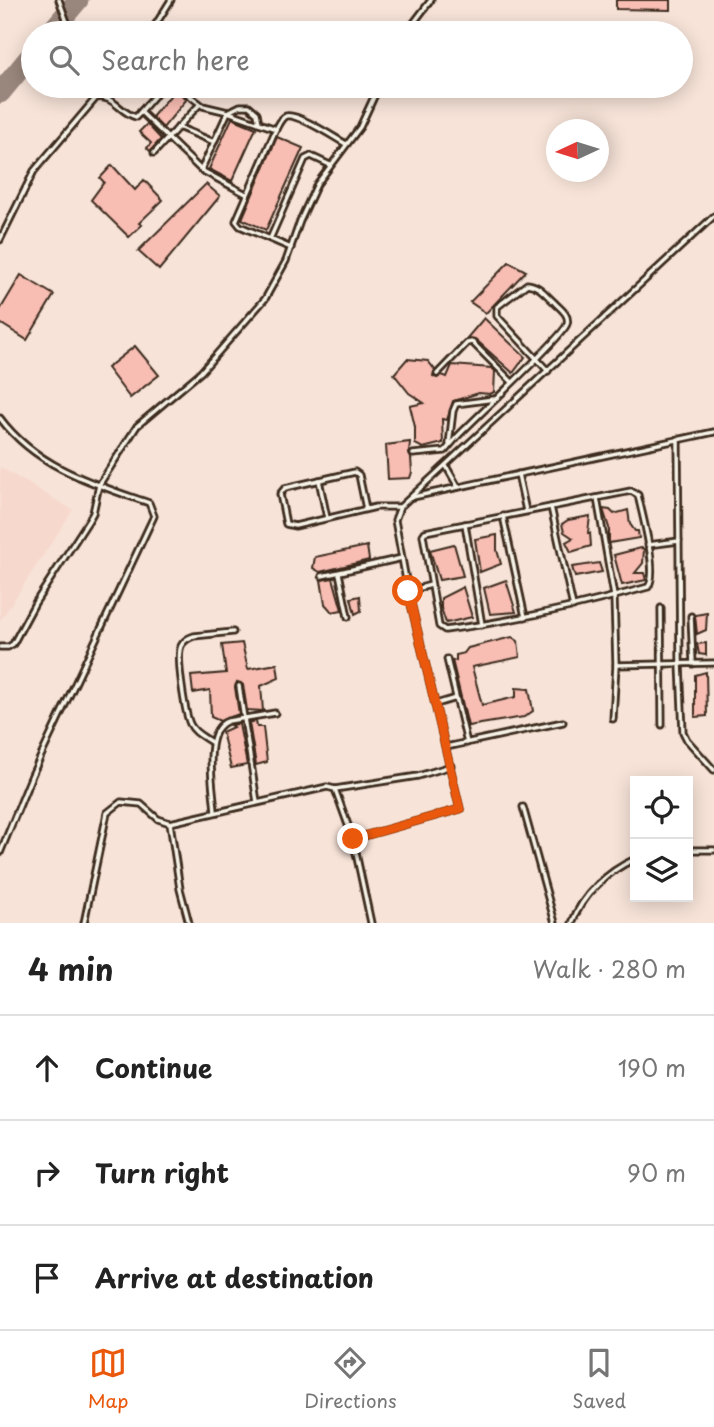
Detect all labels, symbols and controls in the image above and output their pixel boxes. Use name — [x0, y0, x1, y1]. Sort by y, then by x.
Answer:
search box — [21, 21, 693, 98]
text: Search here — [101, 40, 250, 79]
icon: search — [45, 41, 83, 79]
north arrow — [546, 119, 609, 182]
route start — [392, 575, 423, 606]
map controls — [630, 776, 693, 902]
button: locate — [630, 776, 693, 839]
route end — [337, 823, 368, 854]
button: layers — [630, 839, 693, 902]
text: 4 min — [28, 946, 114, 991]
text: Walk · 280 m — [533, 951, 686, 986]
text: Continue — [95, 1048, 212, 1087]
icon: ahead — [28, 1049, 66, 1087]
text: 190 m — [618, 1050, 686, 1085]
text: Turn right — [95, 1153, 229, 1192]
icon: right — [28, 1154, 66, 1192]
text: 90 m — [627, 1155, 686, 1190]
text: Arrive at destination — [95, 1258, 374, 1297]
icon: arrive — [28, 1259, 66, 1297]
tab: Map — [88, 1344, 128, 1414]
tab: Directions — [304, 1344, 397, 1414]
tab: Saved — [572, 1344, 626, 1414]

